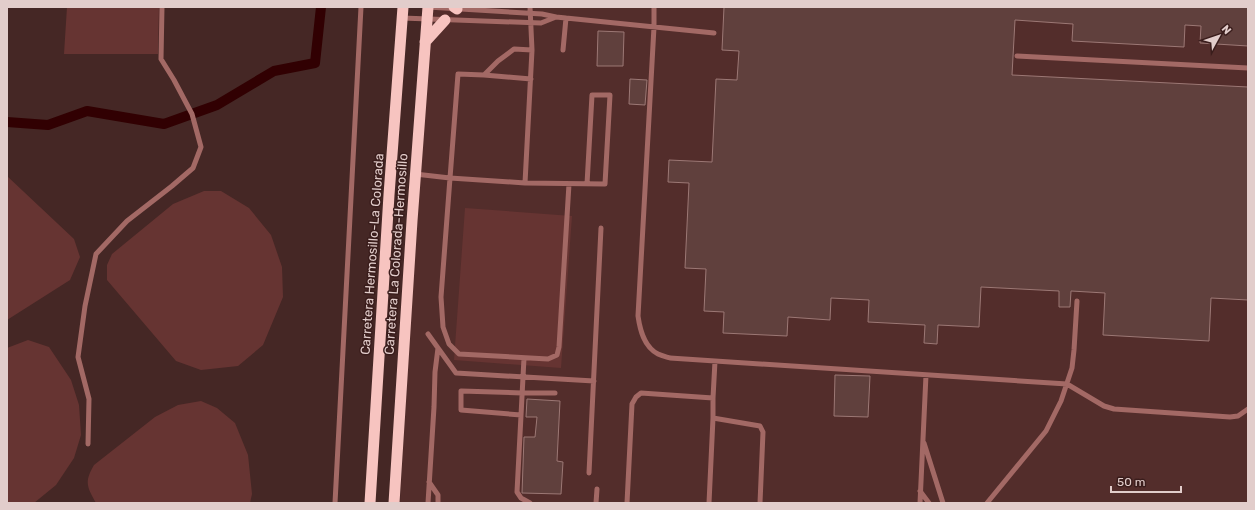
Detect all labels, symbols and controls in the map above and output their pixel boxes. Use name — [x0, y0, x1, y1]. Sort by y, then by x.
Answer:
north arrow — [1199, 16, 1239, 56]
text: N — [1219, 23, 1234, 37]
street label: Carretera Hermosillo-La Colorada — [357, 153, 387, 355]
street label: Carretera La Colorada-Hermosillo — [381, 153, 411, 355]
scale bar — [1111, 468, 1181, 494]
text: 50 m — [1117, 475, 1145, 489]

